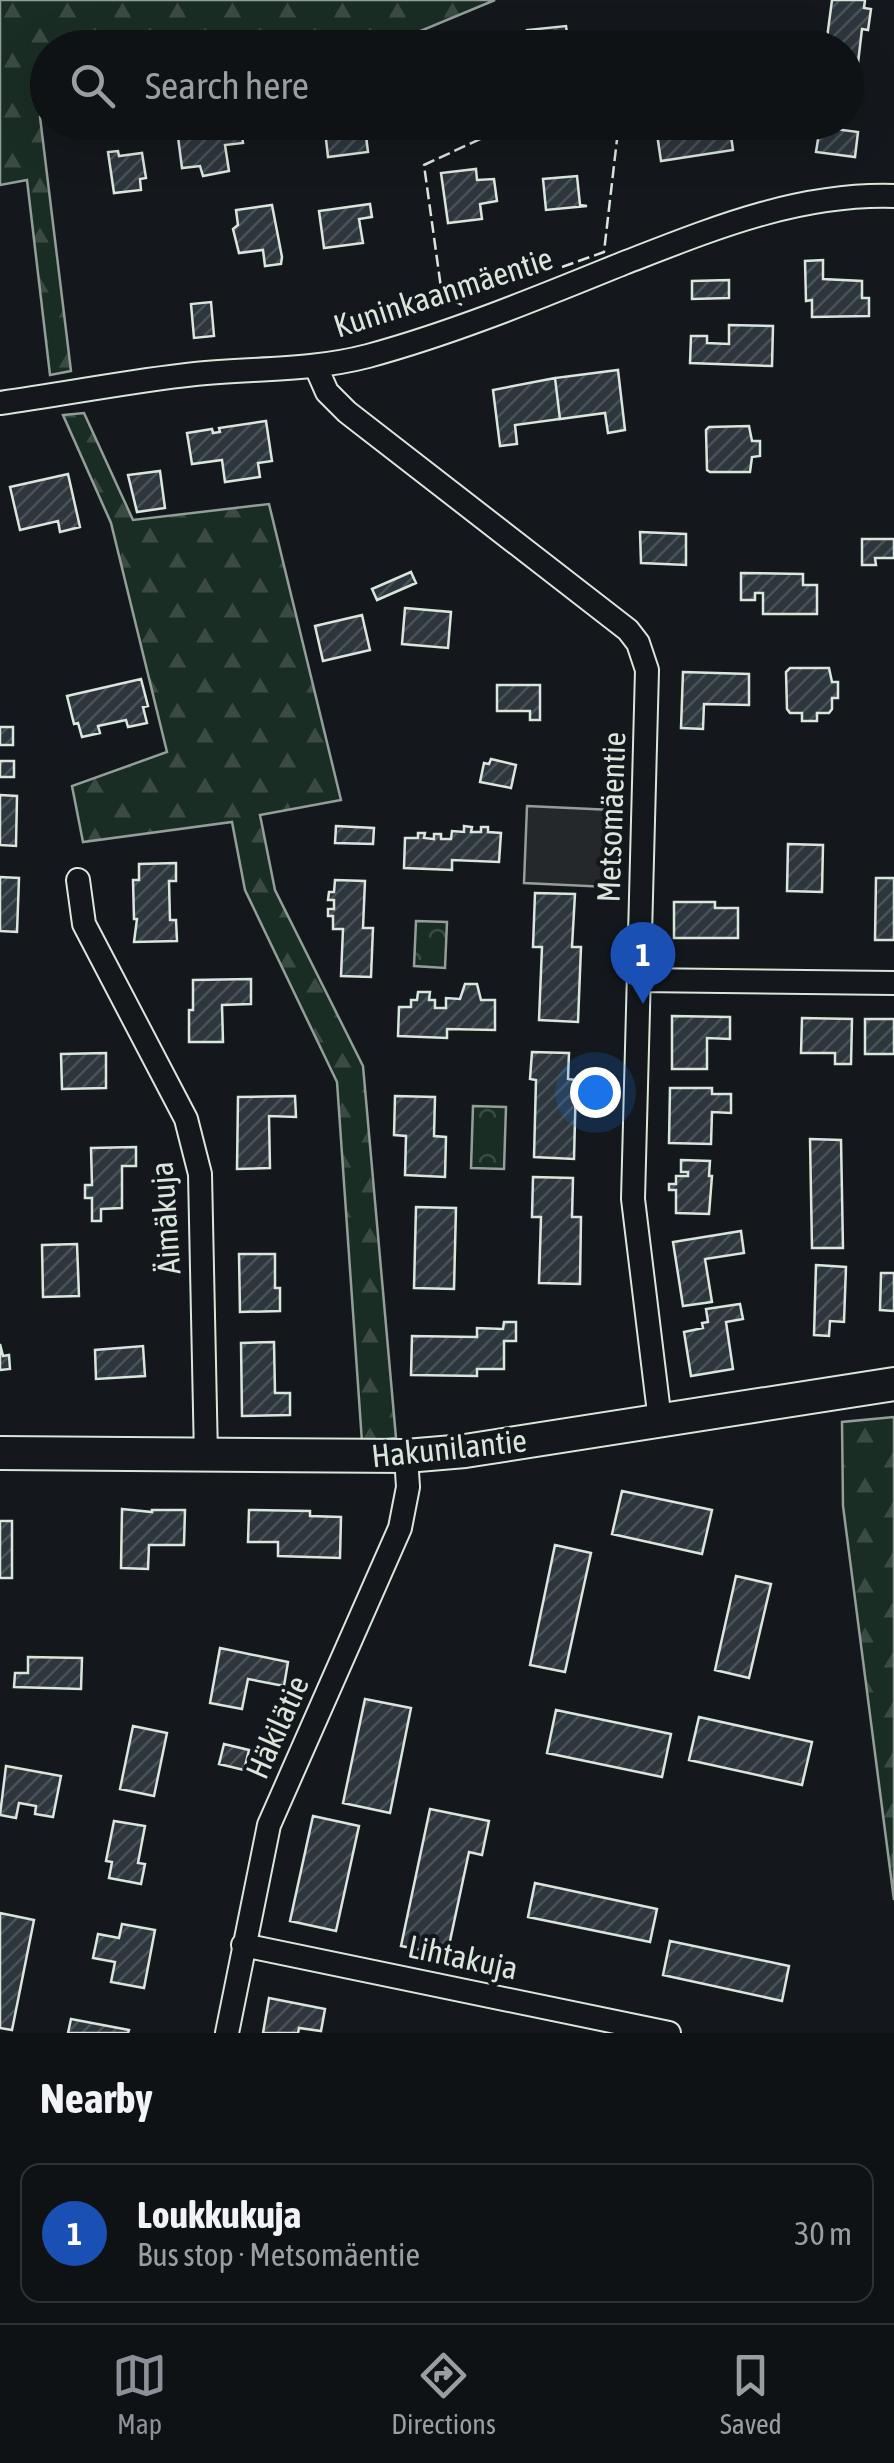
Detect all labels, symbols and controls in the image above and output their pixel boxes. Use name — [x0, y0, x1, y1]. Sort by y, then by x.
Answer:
search box — [30, 30, 864, 140]
icon: search — [65, 58, 120, 113]
text: Search here — [145, 64, 309, 107]
street label: Kuninkaanmäentie — [329, 239, 557, 345]
street label: Metsomäentie — [590, 731, 632, 903]
pin: 1 — [610, 922, 676, 1004]
your location — [570, 1067, 621, 1118]
street label: Äimäkuja — [143, 1160, 187, 1276]
street label: Hakunilantie — [370, 1421, 528, 1475]
street label: Häkilätie — [238, 1670, 316, 1784]
street label: Lihtakuja — [405, 1927, 521, 1987]
text: Nearby — [40, 2074, 153, 2122]
text: Loukkukuja — [137, 2193, 301, 2236]
text: 1 — [67, 2215, 82, 2252]
text: 30 m — [794, 2215, 852, 2252]
text: Bus stop · Metsomäentie — [137, 2236, 420, 2273]
tab: Map — [112, 2348, 167, 2440]
tab: Directions — [391, 2348, 496, 2440]
tab: Saved — [720, 2348, 782, 2440]

